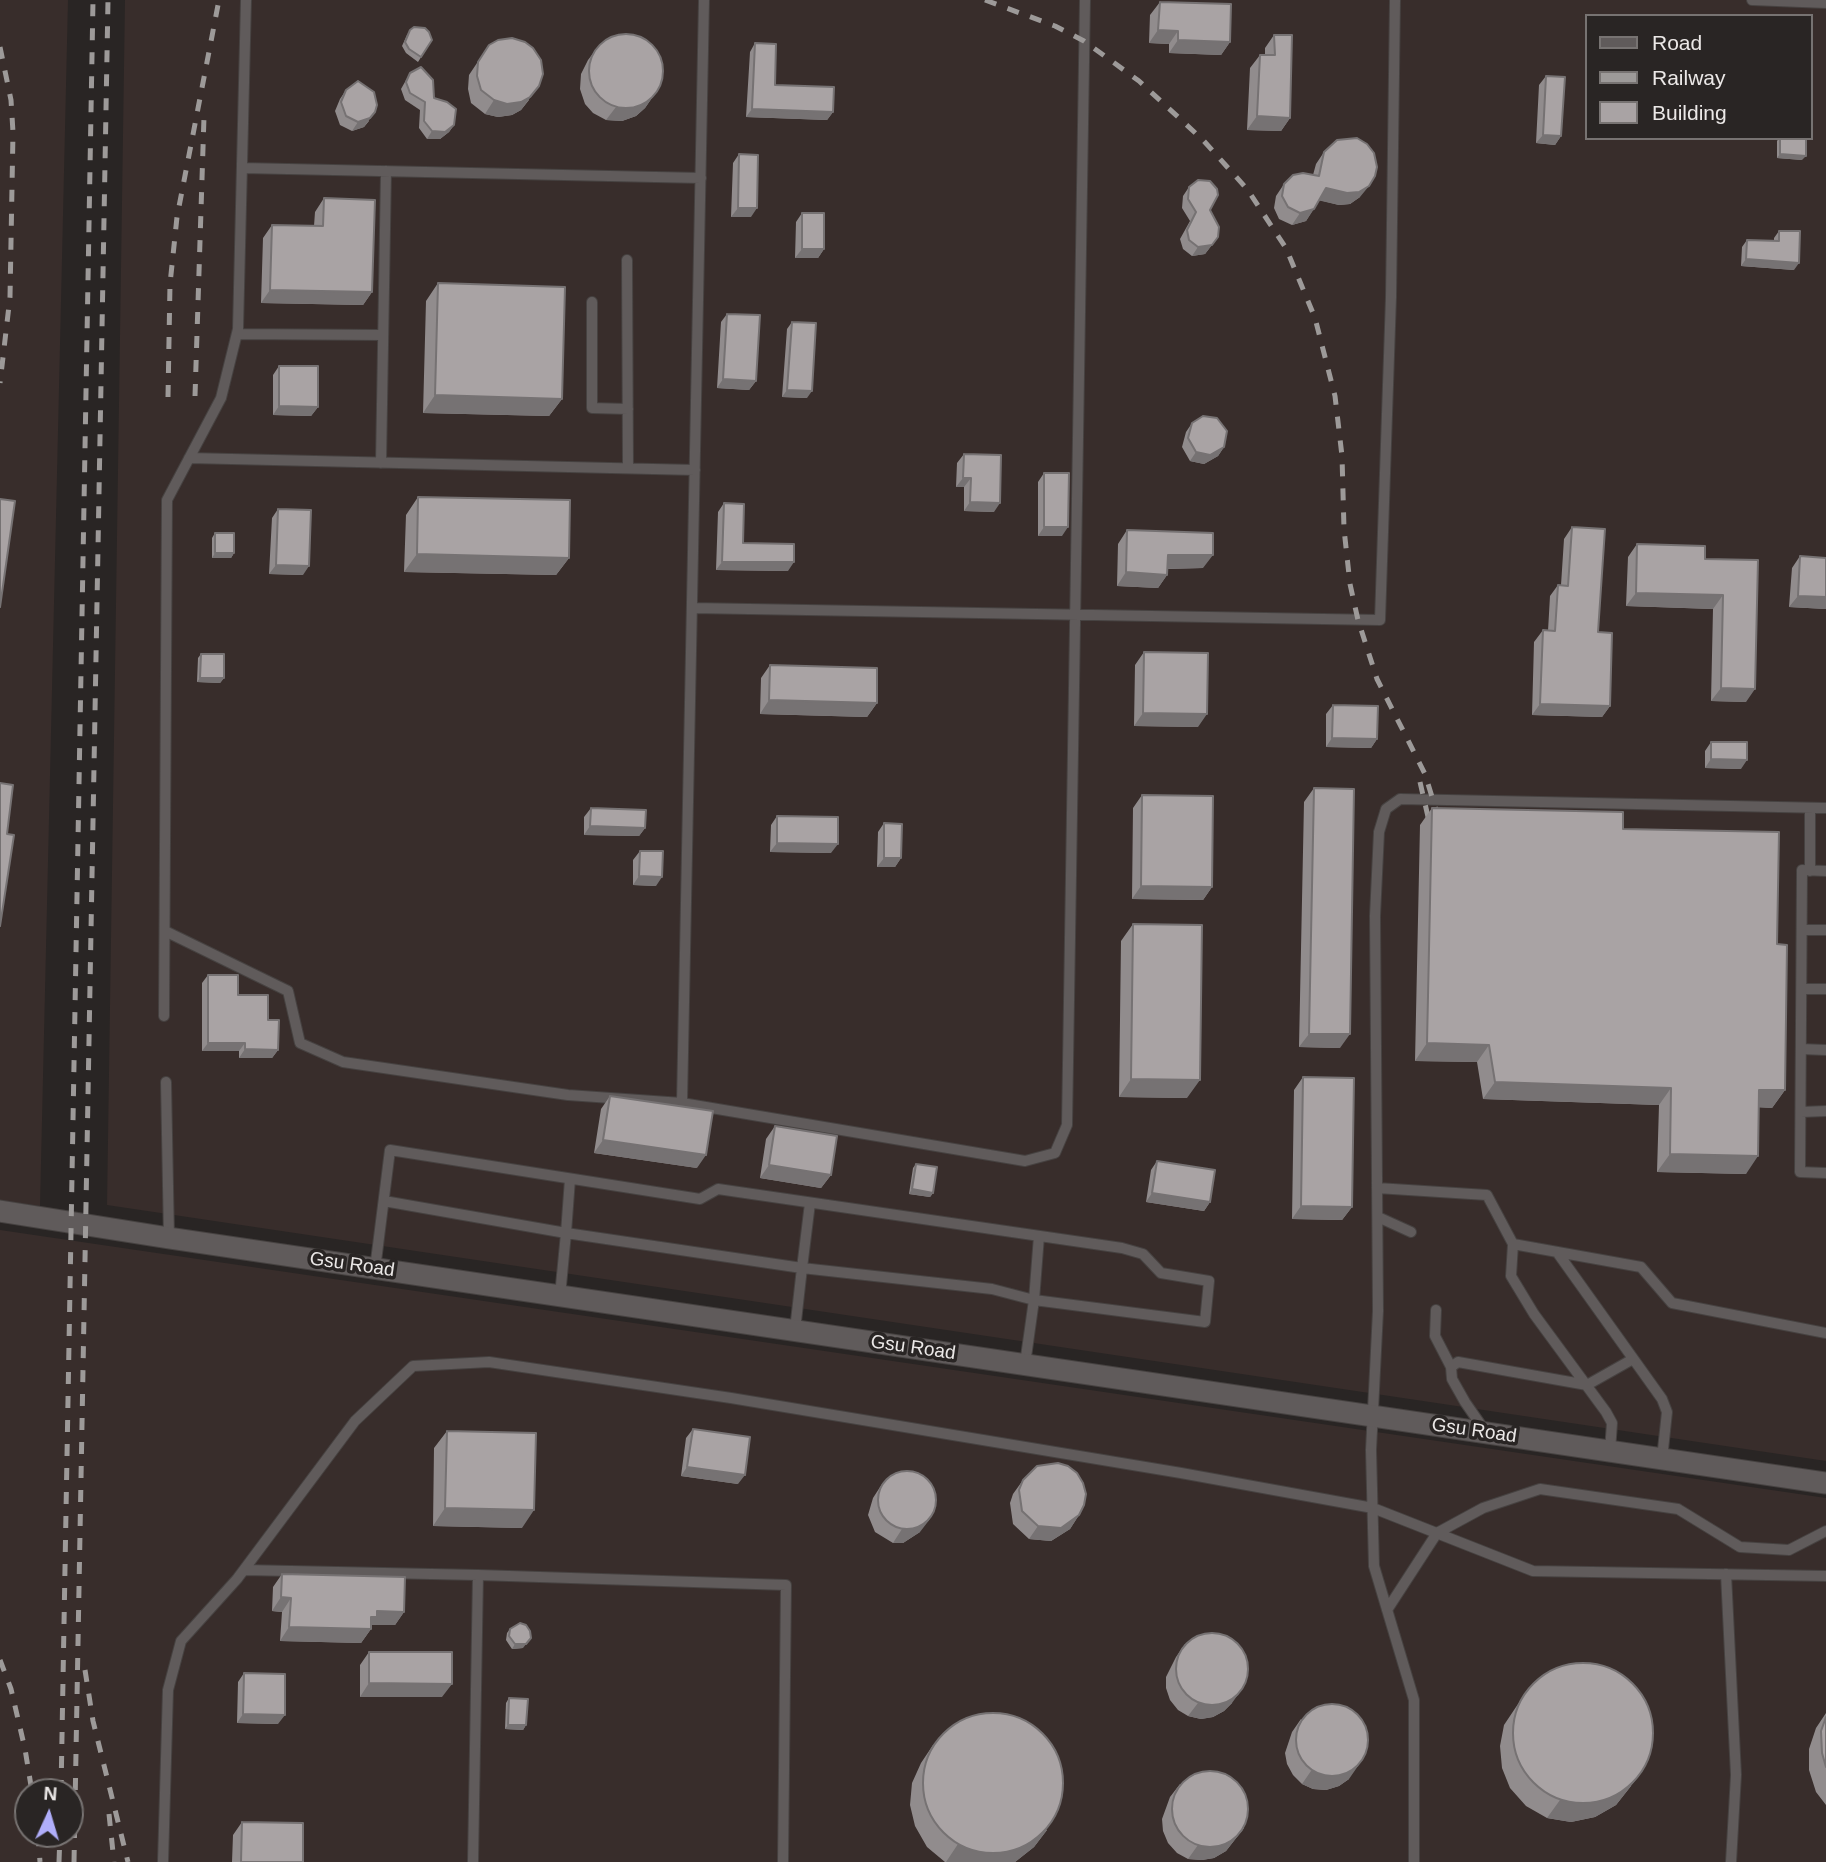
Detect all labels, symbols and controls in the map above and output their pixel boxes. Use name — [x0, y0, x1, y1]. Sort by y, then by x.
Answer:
legend — [1584, 14, 1812, 140]
text: Road — [1652, 31, 1702, 54]
text: Railway — [1652, 66, 1726, 89]
text: Building — [1652, 101, 1727, 124]
street label: Gsu Road — [308, 1248, 396, 1282]
street label: Gsu Road — [869, 1331, 957, 1365]
street label: Gsu Road — [1430, 1414, 1518, 1448]
north arrow — [14, 1778, 84, 1848]
text: N — [43, 1783, 58, 1805]

